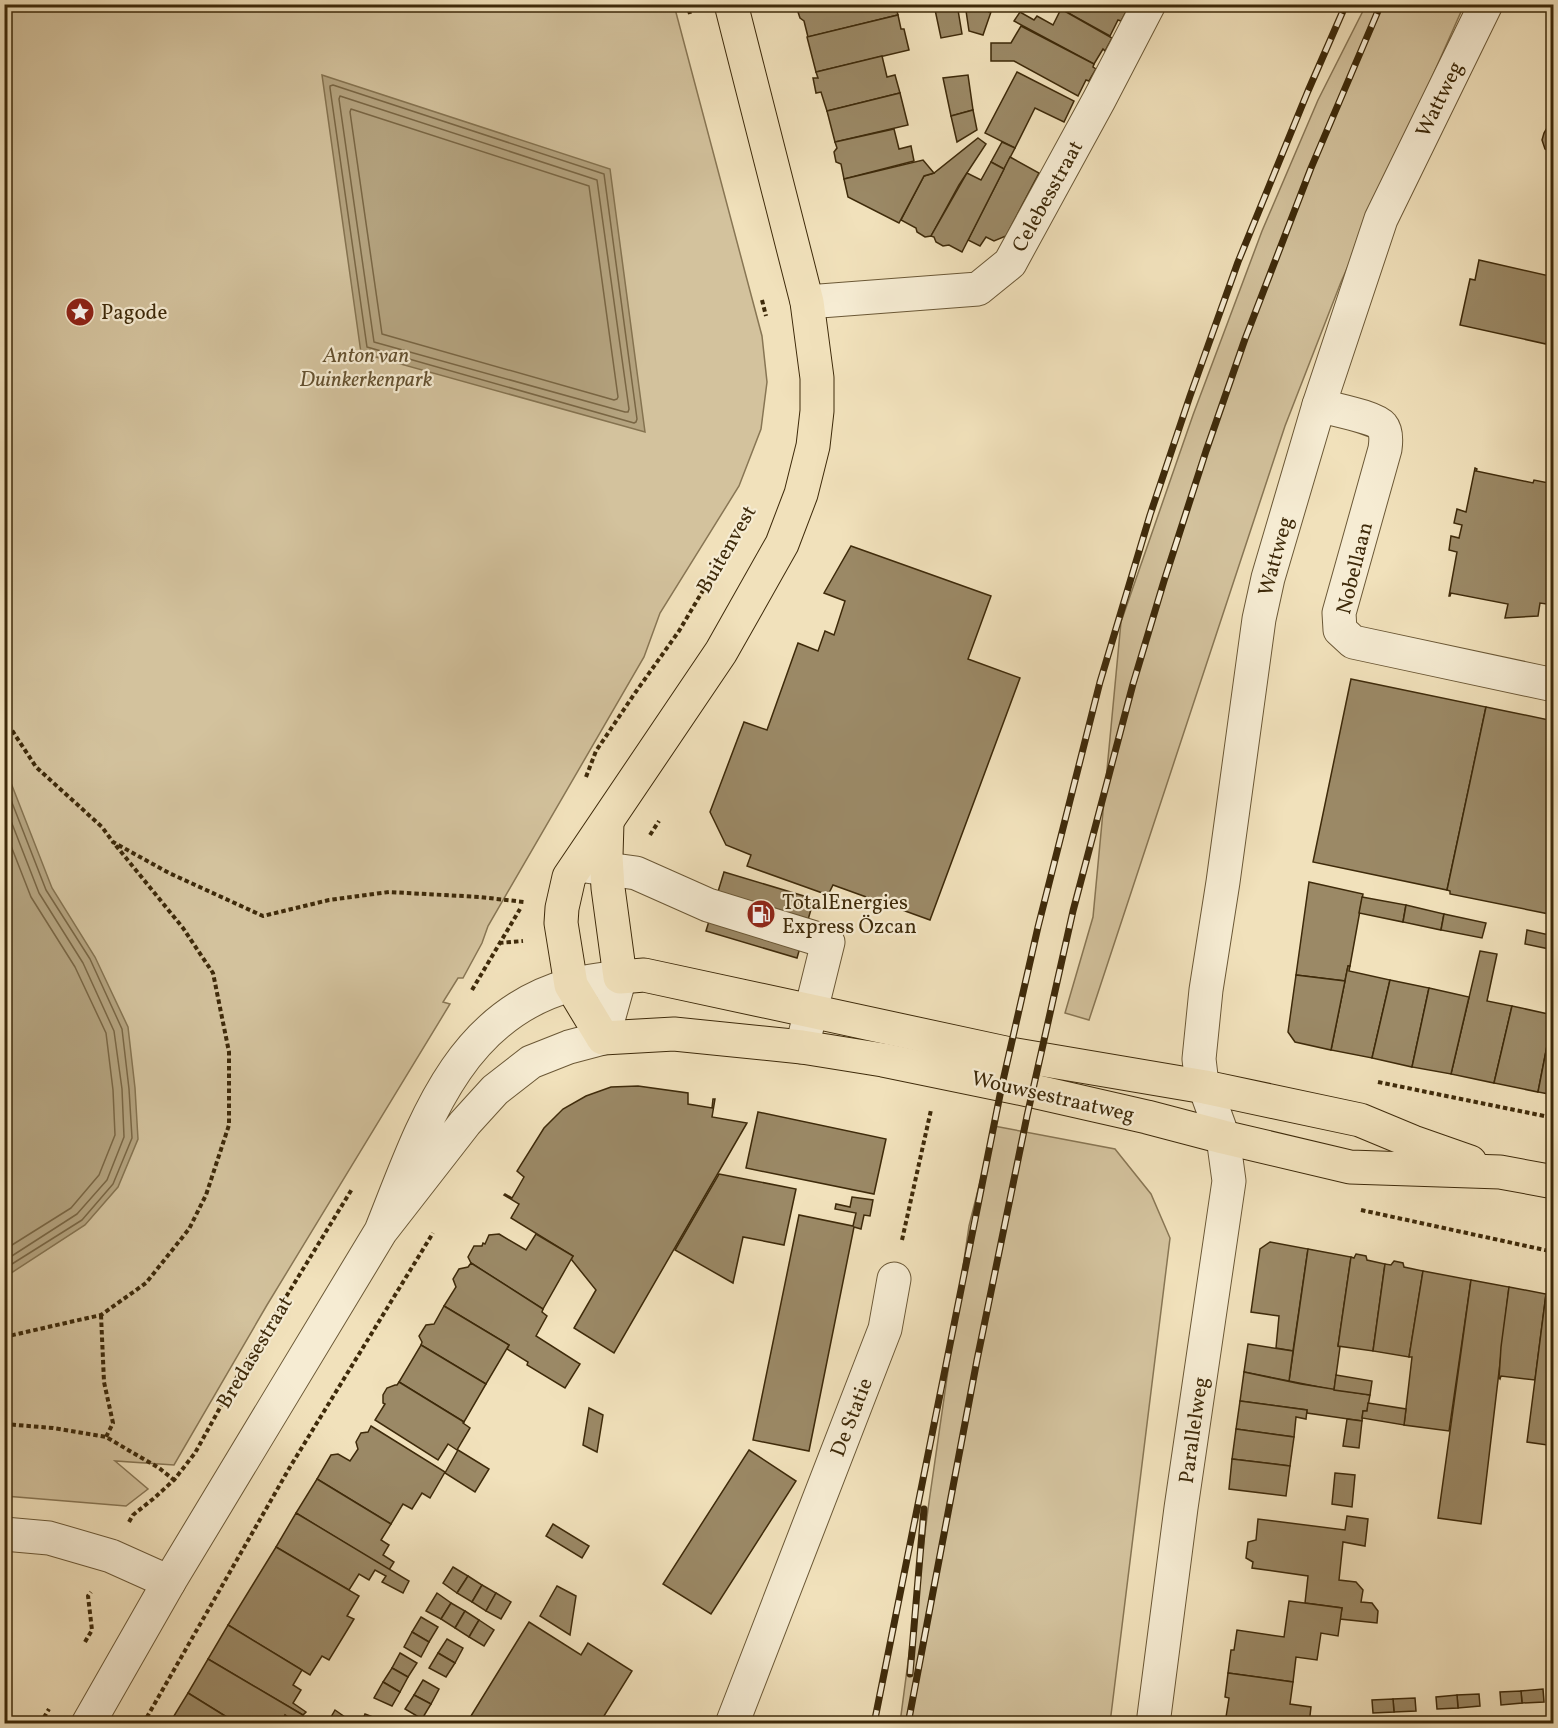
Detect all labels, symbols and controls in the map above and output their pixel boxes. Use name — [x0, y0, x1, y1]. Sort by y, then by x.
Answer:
street label: Wattweg — [1410, 57, 1471, 142]
street label: Celebesstraat — [1006, 136, 1091, 258]
place icon: Pagode — [64, 296, 96, 328]
place label: Pagode — [101, 299, 167, 328]
park label: Anton van Duinkerkenpark — [299, 342, 433, 395]
street label: Buitenvest — [690, 500, 764, 599]
street label: Wattweg — [1252, 514, 1301, 599]
street label: Nobellaan — [1330, 519, 1381, 617]
place label: TotalEnergies Express Özcan — [782, 889, 917, 942]
fuel station icon: TotalEnergies Express Özcan — [745, 898, 777, 930]
street label: Wouwsestraatweg — [968, 1065, 1137, 1130]
street label: Bredasestraat — [210, 1291, 300, 1414]
street label: De Statie — [824, 1374, 881, 1461]
street label: Parallelweg — [1173, 1375, 1216, 1485]

